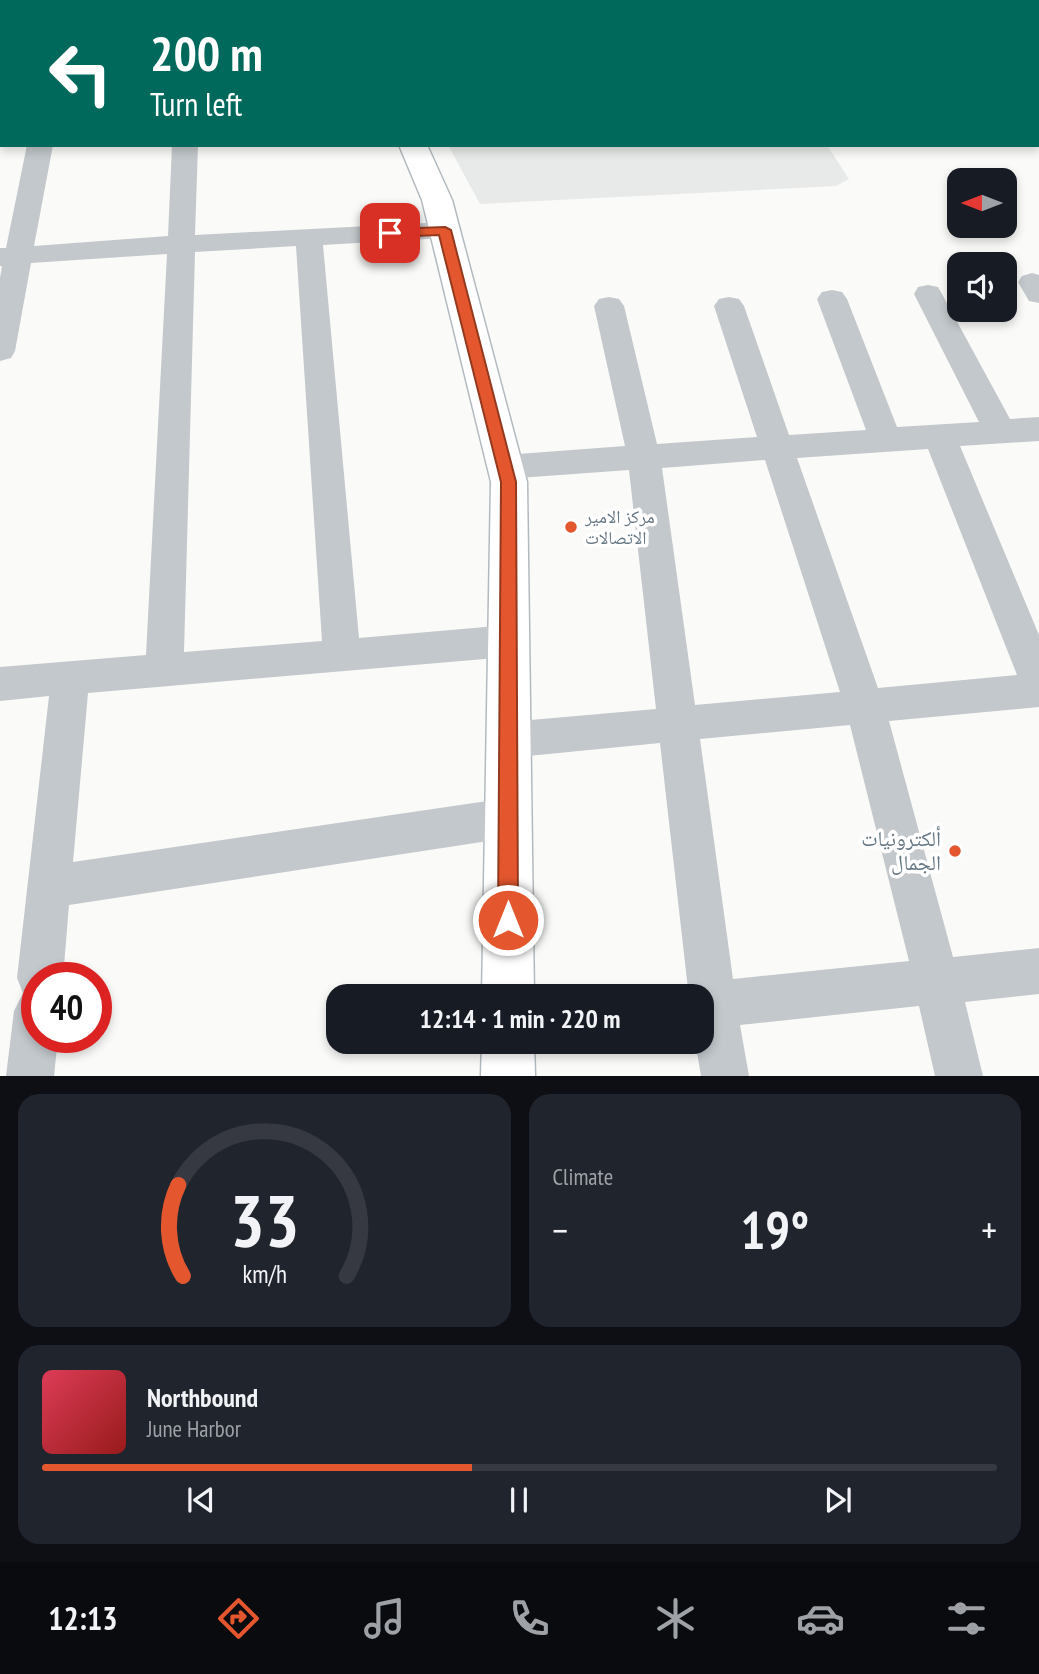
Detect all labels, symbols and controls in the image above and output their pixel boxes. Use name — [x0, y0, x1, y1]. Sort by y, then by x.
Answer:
text: 200 m — [150, 21, 263, 85]
icon: left — [35, 28, 126, 119]
text: Turn left — [150, 83, 242, 125]
north arrow — [947, 168, 1017, 238]
map controls — [947, 168, 1017, 322]
pin — [360, 203, 420, 263]
icon: arrive — [371, 214, 409, 252]
button: sound — [947, 252, 1017, 322]
place label: مركز الامير الاتصالات — [584, 505, 655, 549]
marker: مركز الامير الاتصالات — [563, 519, 579, 535]
place label: ألكترونيات الجمال — [861, 825, 941, 876]
marker: ألكترونيات الجمال — [947, 843, 963, 859]
position arrow — [471, 883, 545, 957]
speed limit sign: 40 — [21, 962, 112, 1053]
text: 12:14 · 1 min · 220 m — [420, 1002, 620, 1035]
text: Climate — [553, 1162, 613, 1191]
text: 33 — [229, 1173, 299, 1267]
text: 19° — [740, 1196, 809, 1263]
text: − — [553, 1205, 568, 1254]
text: + — [981, 1205, 997, 1254]
text: km/h — [242, 1258, 286, 1290]
text: Northbound — [147, 1381, 258, 1414]
text: June Harbor — [147, 1414, 241, 1443]
icon: previous — [182, 1481, 220, 1519]
icon: pause — [500, 1481, 538, 1519]
icon: next — [819, 1481, 857, 1519]
icon: directions — [214, 1594, 263, 1643]
icon: music — [360, 1594, 409, 1643]
icon: phone — [505, 1594, 554, 1643]
icon: climate — [651, 1594, 700, 1643]
icon: car — [796, 1594, 845, 1643]
icon: filters — [942, 1594, 991, 1643]
text: 12:13 — [48, 1597, 117, 1639]

